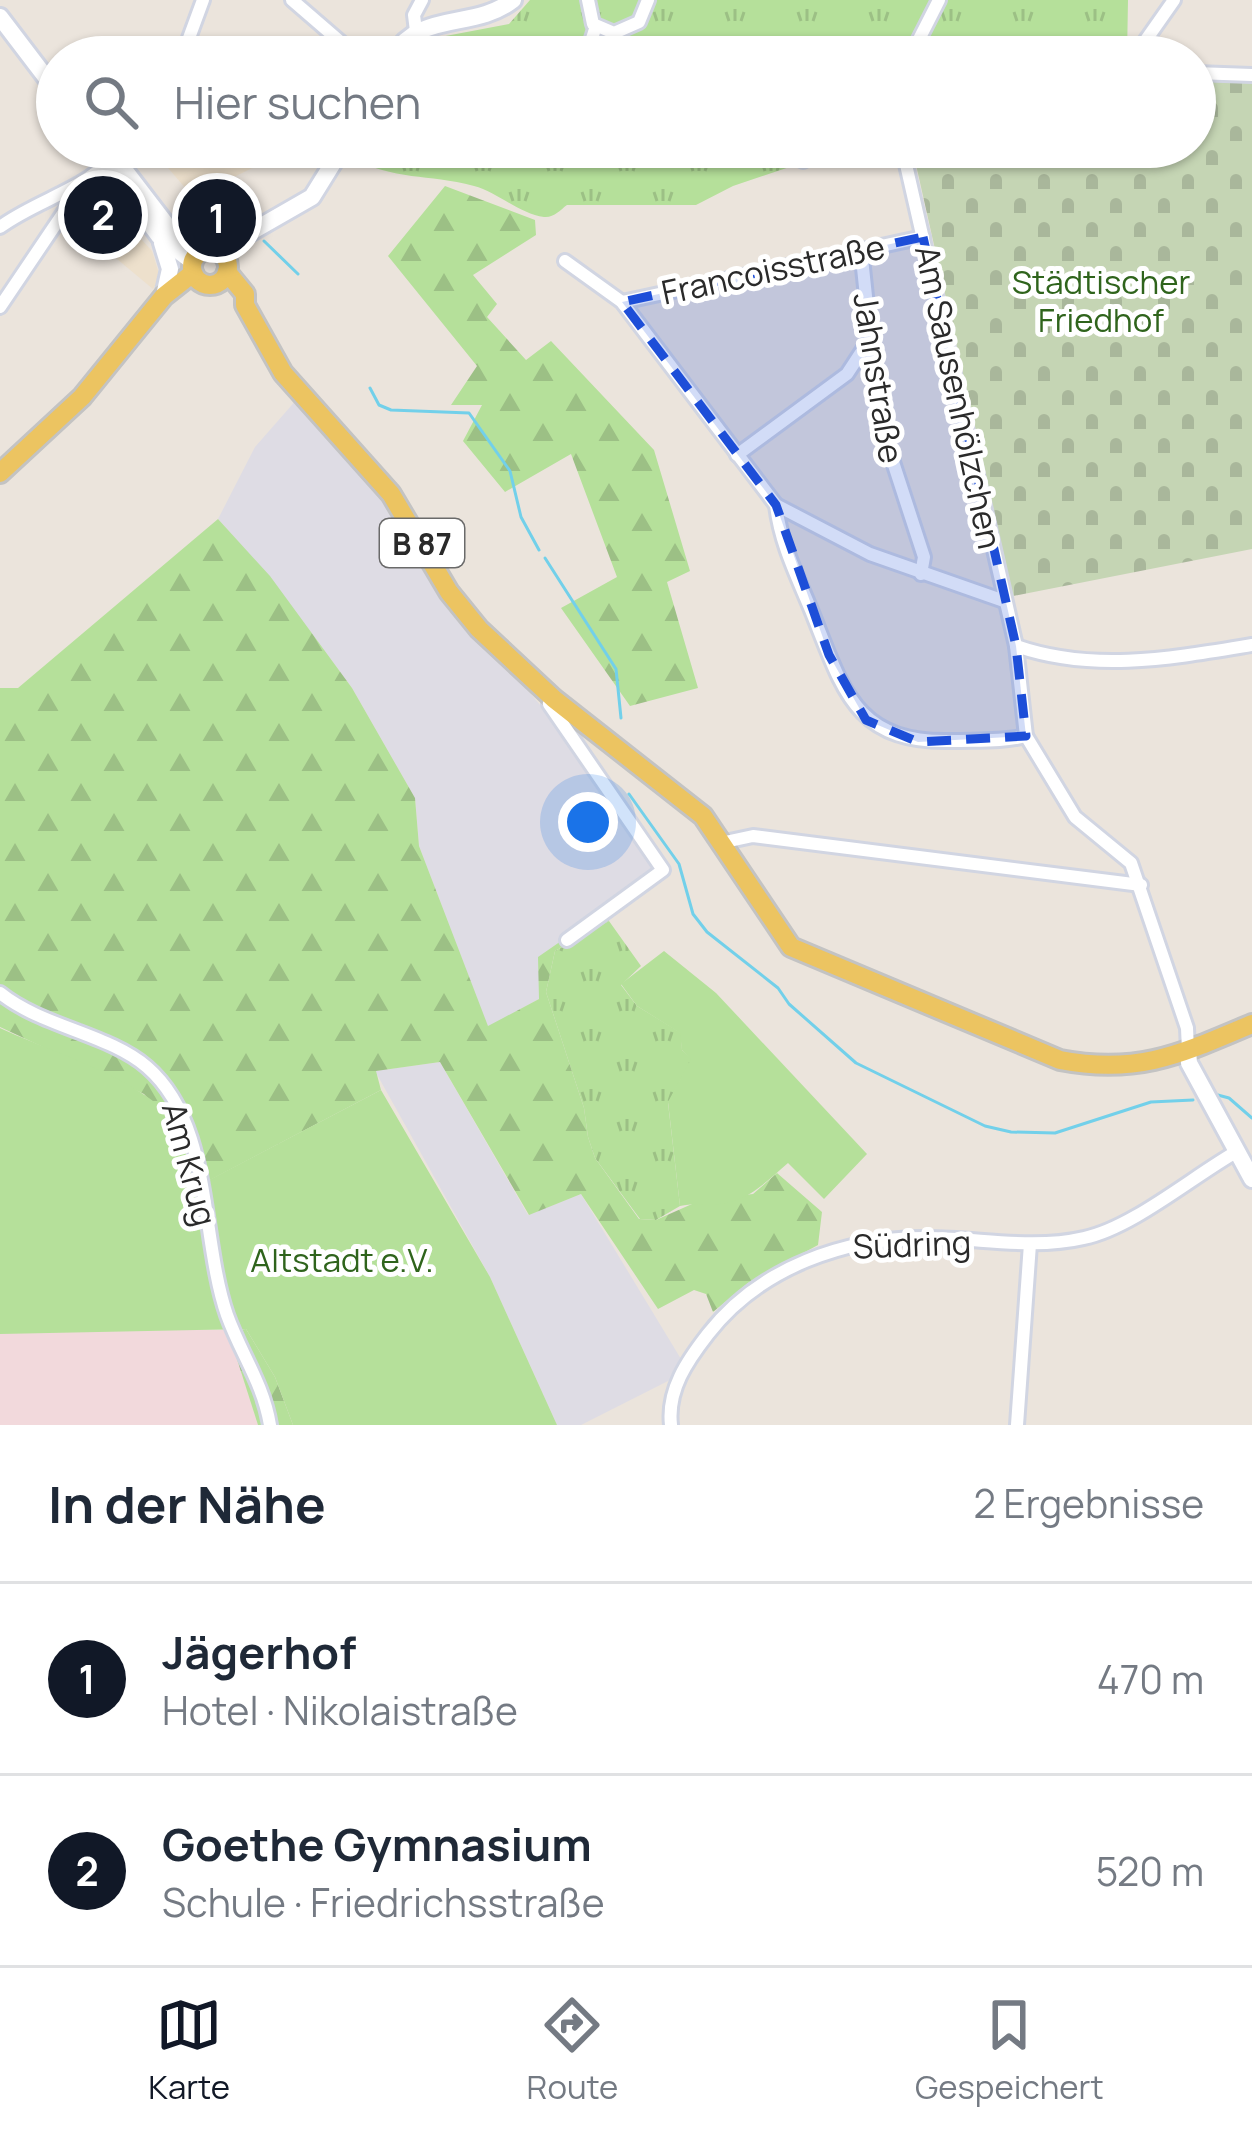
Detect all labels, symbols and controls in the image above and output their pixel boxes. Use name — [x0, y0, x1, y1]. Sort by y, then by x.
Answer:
search box — [36, 36, 1216, 168]
icon: search — [78, 69, 144, 135]
text: Hier suchen — [174, 71, 421, 133]
pin: 2 — [64, 170, 142, 260]
pin: 1 — [178, 173, 256, 263]
street label: Francoisstraße — [657, 223, 889, 315]
street label: Am Sausenhölzchen — [905, 241, 1013, 553]
park label: Städtischer Friedhof — [1012, 259, 1190, 342]
street label: Jahnstraße — [843, 290, 915, 466]
road number: B 87 — [380, 519, 464, 567]
your location — [558, 792, 618, 852]
street label: Am Krug — [152, 1097, 228, 1231]
street label: Südring — [852, 1219, 972, 1269]
park label: Altstadt e.V. — [250, 1237, 434, 1282]
text: In der Nähe — [48, 1469, 326, 1538]
text: 2 Ergebnisse — [973, 1476, 1204, 1530]
text: Jägerhof — [162, 1621, 356, 1683]
text: 1 — [78, 1652, 96, 1706]
text: 470 m — [1097, 1652, 1204, 1706]
text: Hotel · Nikolaistraße — [162, 1683, 518, 1737]
text: Goethe Gymnasium — [162, 1813, 592, 1875]
text: 2 — [75, 1844, 99, 1898]
text: 520 m — [1096, 1844, 1204, 1898]
text: Schule · Friedrichsstraße — [162, 1875, 605, 1929]
tab: Karte — [148, 1992, 230, 2109]
tab: Route — [527, 1992, 618, 2109]
tab: Gespeichert — [915, 1992, 1104, 2109]

